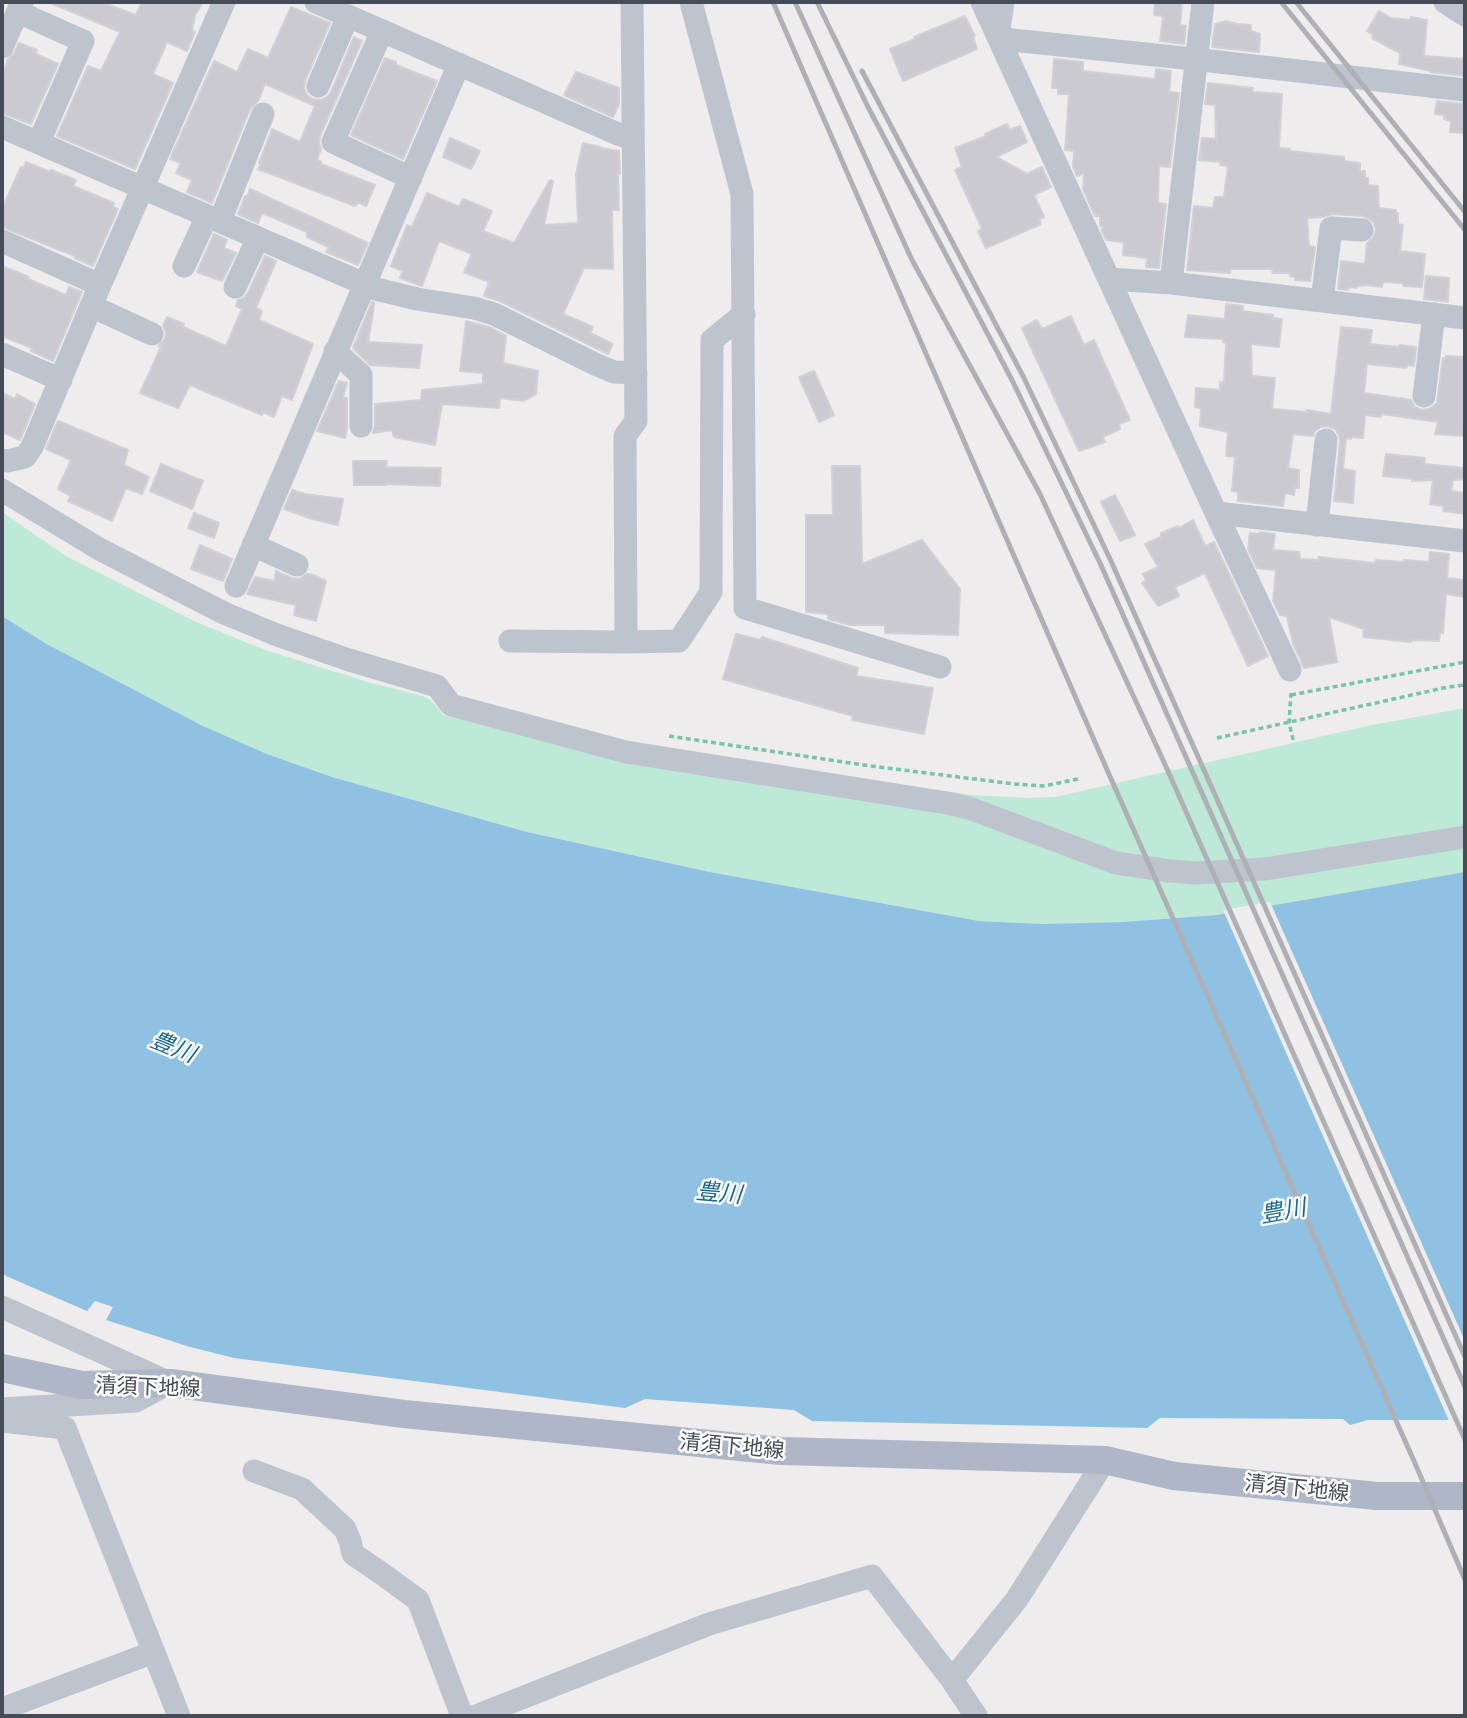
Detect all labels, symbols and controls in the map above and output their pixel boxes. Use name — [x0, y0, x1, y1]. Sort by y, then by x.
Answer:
water label: 豊川 — [147, 1026, 199, 1068]
water label: 豊川 — [695, 1177, 743, 1209]
water label: 豊川 — [1258, 1193, 1308, 1229]
street label: 清須下地線 — [95, 1373, 201, 1401]
street label: 清須下地線 — [679, 1429, 785, 1463]
street label: 清須下地線 — [1243, 1470, 1351, 1506]

